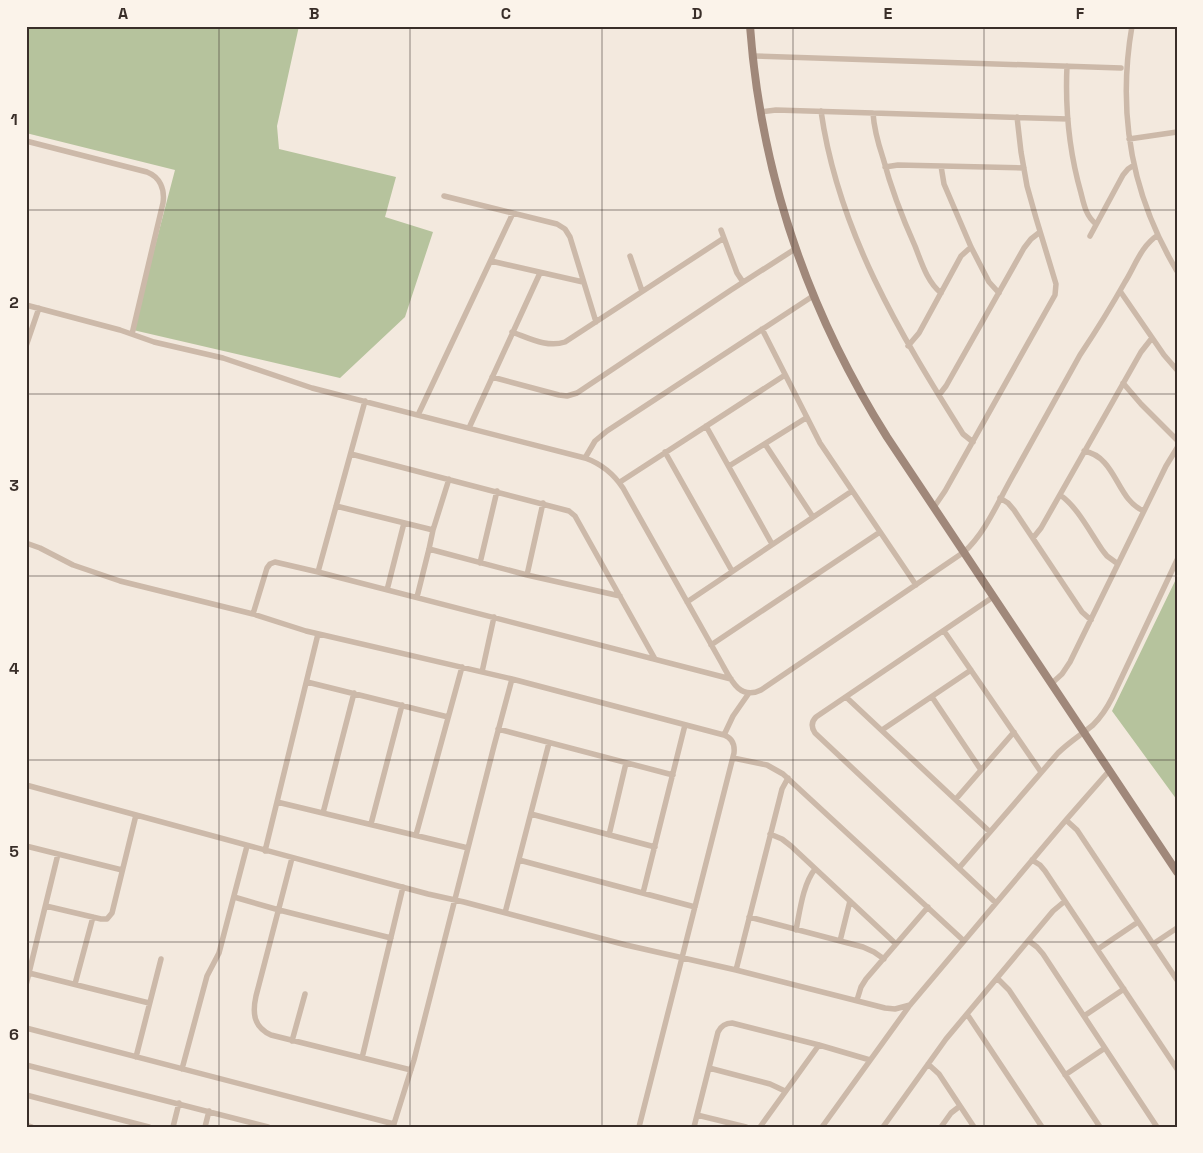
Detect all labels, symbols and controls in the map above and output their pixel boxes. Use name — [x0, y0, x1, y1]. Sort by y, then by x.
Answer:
text: A — [118, 3, 128, 24]
text: B — [309, 3, 319, 24]
text: C — [501, 3, 511, 24]
text: D — [692, 3, 702, 24]
text: E — [884, 3, 893, 24]
text: F — [1076, 3, 1085, 24]
text: 1 — [10, 109, 18, 130]
text: 2 — [9, 292, 19, 313]
text: 3 — [9, 475, 19, 496]
text: 4 — [9, 658, 19, 679]
text: 5 — [9, 841, 19, 862]
text: 6 — [9, 1024, 19, 1045]

